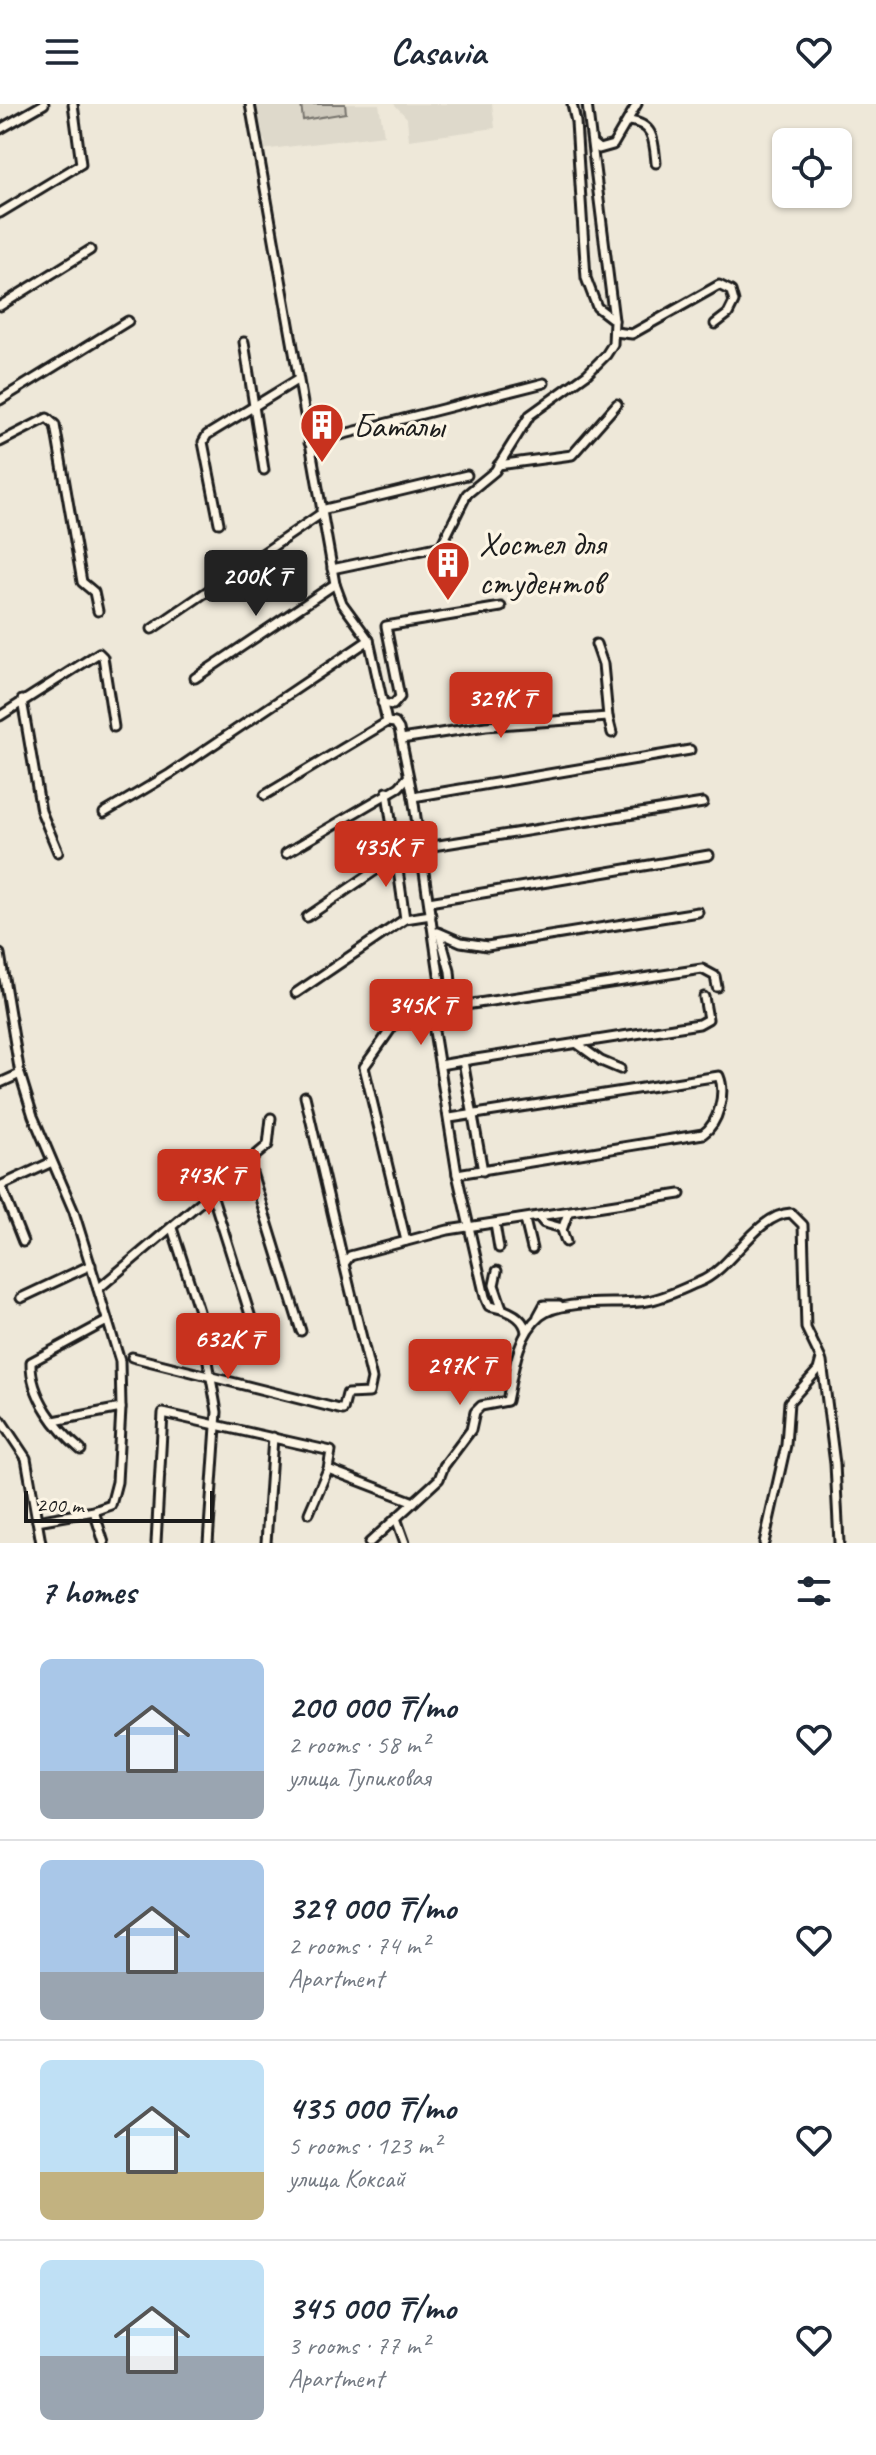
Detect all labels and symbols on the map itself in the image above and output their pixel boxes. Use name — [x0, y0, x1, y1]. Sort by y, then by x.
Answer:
building icon: Баталы — [298, 401, 346, 464]
place label: Баталы — [353, 404, 447, 447]
place label: Хостел для студентов — [479, 522, 609, 604]
building icon: Хостел для студентов — [424, 539, 472, 602]
pin: 200K ₸ — [191, 550, 321, 618]
pin: 329K ₸ — [436, 672, 566, 740]
pin: 435K ₸ — [321, 821, 451, 889]
pin: 345K ₸ — [356, 979, 486, 1047]
pin: 743K ₸ — [144, 1149, 274, 1217]
pin: 632K ₸ — [163, 1313, 293, 1381]
pin: 297K ₸ — [395, 1339, 525, 1407]
scale bar — [24, 1487, 214, 1523]

